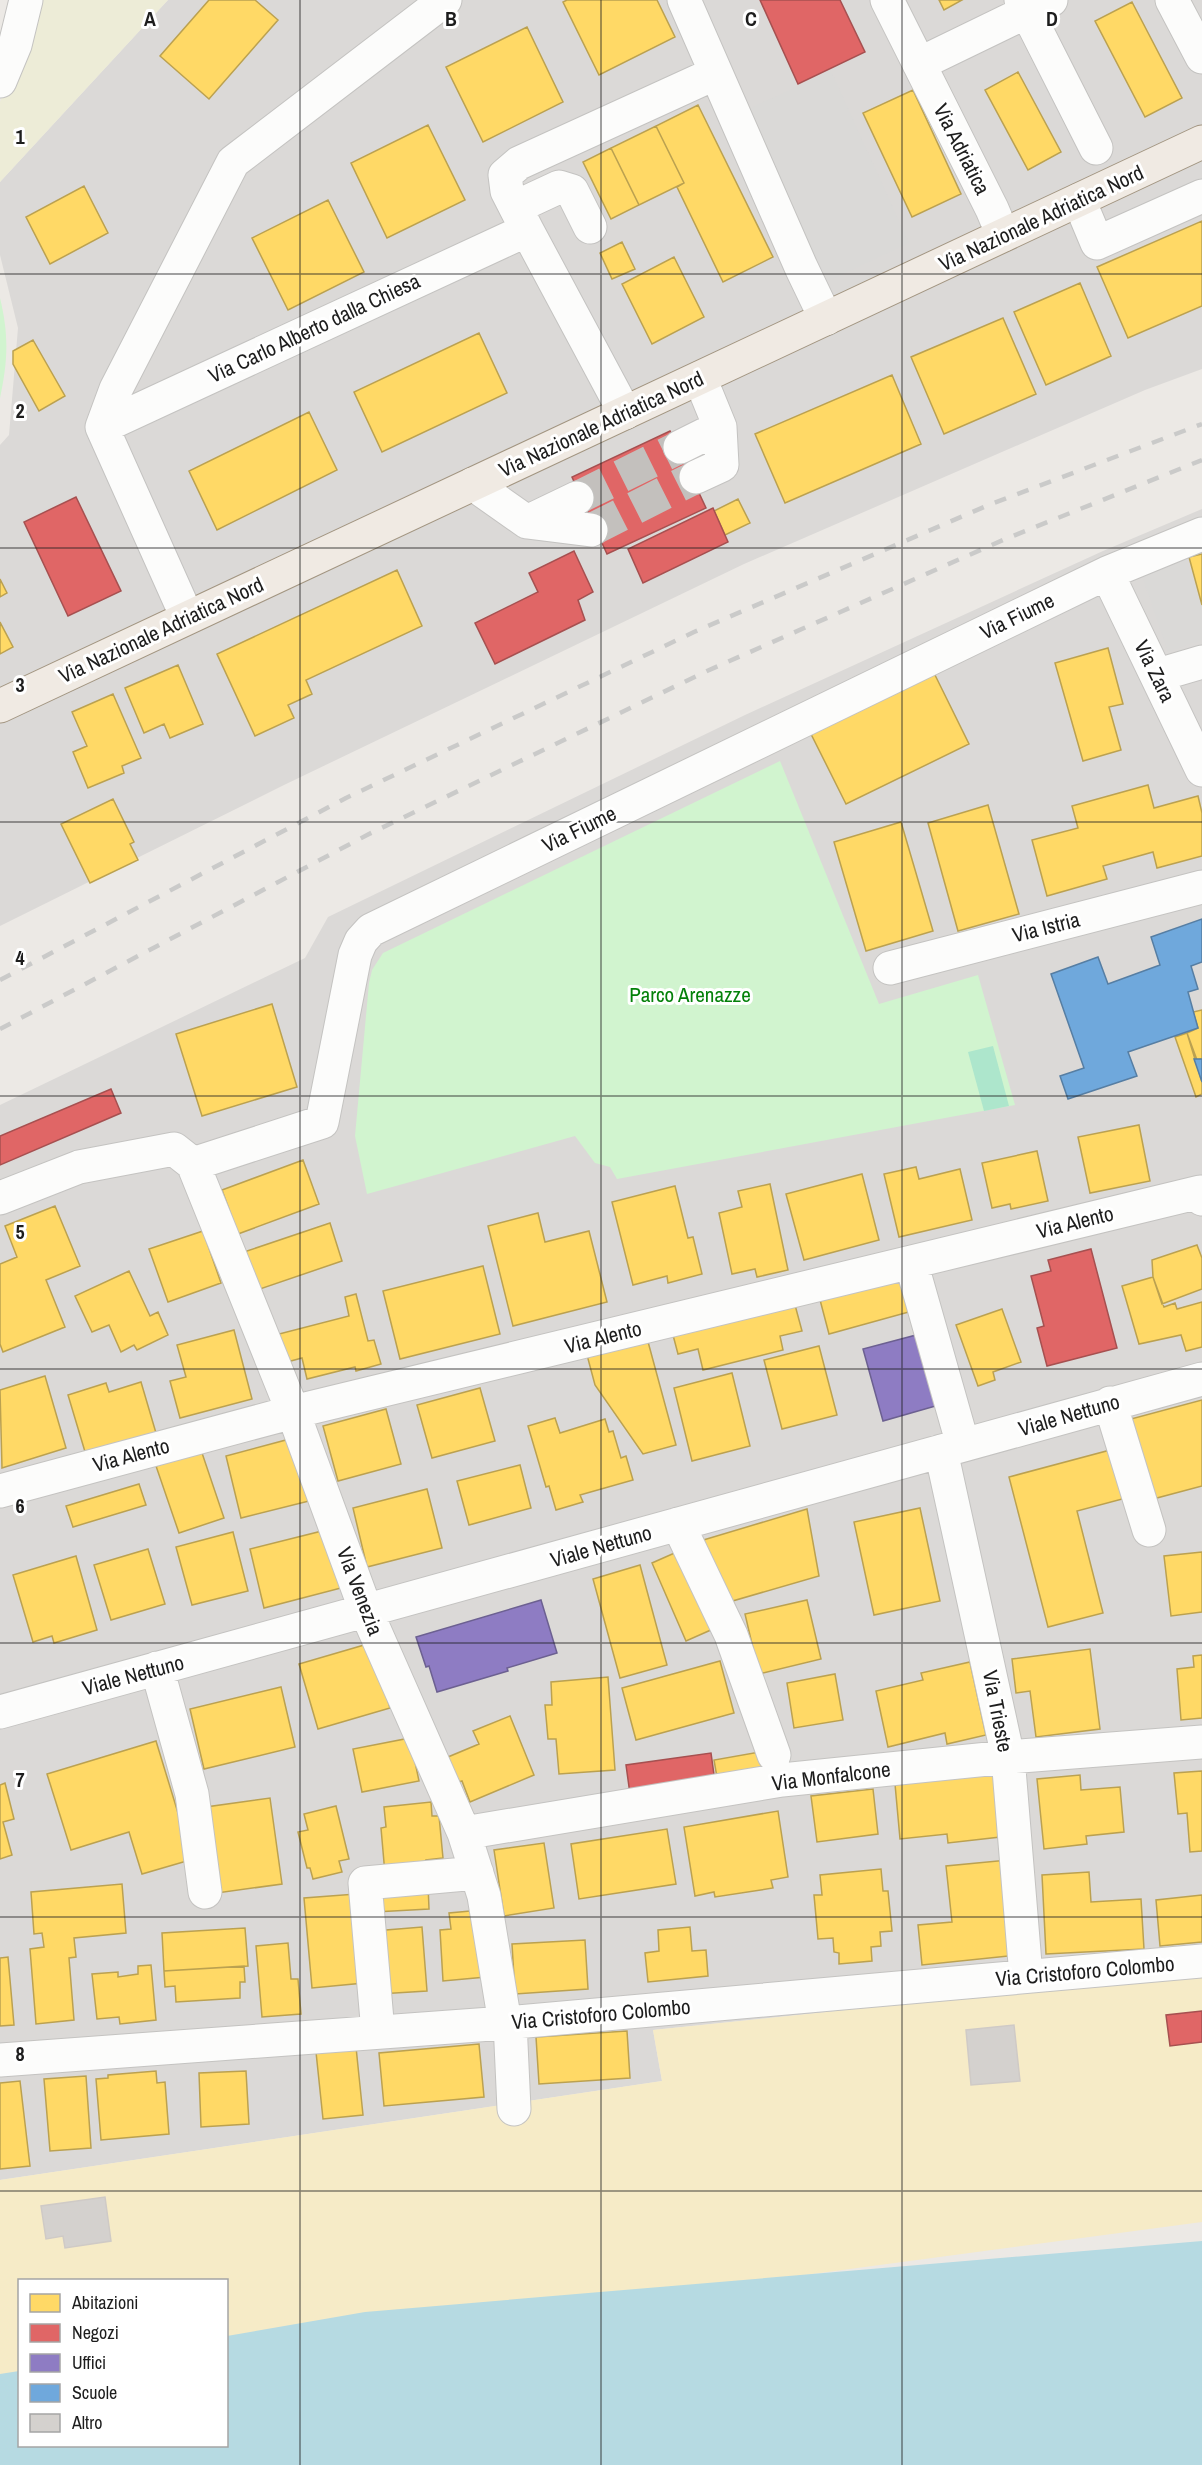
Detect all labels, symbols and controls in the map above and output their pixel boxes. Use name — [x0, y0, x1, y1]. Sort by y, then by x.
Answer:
text: A — [144, 5, 156, 32]
text: B — [445, 5, 457, 32]
text: C — [745, 5, 757, 32]
text: D — [1046, 5, 1058, 32]
street label: Via Adriatica — [927, 99, 997, 200]
text: 1 — [15, 123, 25, 150]
street label: Via Nazionale Adriatica Nord — [934, 158, 1148, 278]
street label: Via Carlo Alberto dalla Chiesa — [203, 266, 425, 390]
street label: Via Nazionale Adriatica Nord — [494, 364, 708, 484]
text: 2 — [15, 397, 25, 424]
street label: Via Nazionale Adriatica Nord — [54, 570, 268, 690]
street label: Via Fiume — [975, 586, 1059, 646]
street label: Via Zara — [1128, 635, 1183, 707]
text: 3 — [15, 671, 25, 698]
street label: Via Fiume — [537, 799, 621, 859]
street label: Via Istria — [1009, 905, 1083, 949]
text: 4 — [15, 944, 25, 971]
park label: Parco Arenazze — [629, 980, 751, 1009]
street label: Via Alento — [1034, 1198, 1116, 1246]
text: 5 — [15, 1218, 25, 1245]
street label: Via Alento — [562, 1313, 644, 1361]
street label: Viale Nettuno — [1015, 1387, 1123, 1443]
street label: Via Alento — [89, 1431, 173, 1479]
text: 6 — [15, 1492, 25, 1519]
street label: Viale Nettuno — [547, 1518, 655, 1574]
street label: Via Venezia — [330, 1543, 390, 1640]
street label: Viale Nettuno — [79, 1648, 187, 1702]
street label: Via Trieste — [976, 1667, 1020, 1755]
street label: Via Monfalcone — [770, 1754, 892, 1798]
text: 7 — [15, 1766, 25, 1793]
street label: Via Cristoforo Colombo — [994, 1949, 1176, 1993]
street label: Via Cristoforo Colombo — [510, 1992, 692, 2036]
text: 8 — [15, 2040, 25, 2067]
legend — [18, 2279, 228, 2447]
text: Abitazioni — [71, 2290, 138, 2315]
text: Negozi — [72, 2320, 119, 2345]
text: Uffici — [72, 2350, 106, 2375]
text: Scuole — [72, 2380, 117, 2405]
text: Altro — [71, 2410, 102, 2435]

